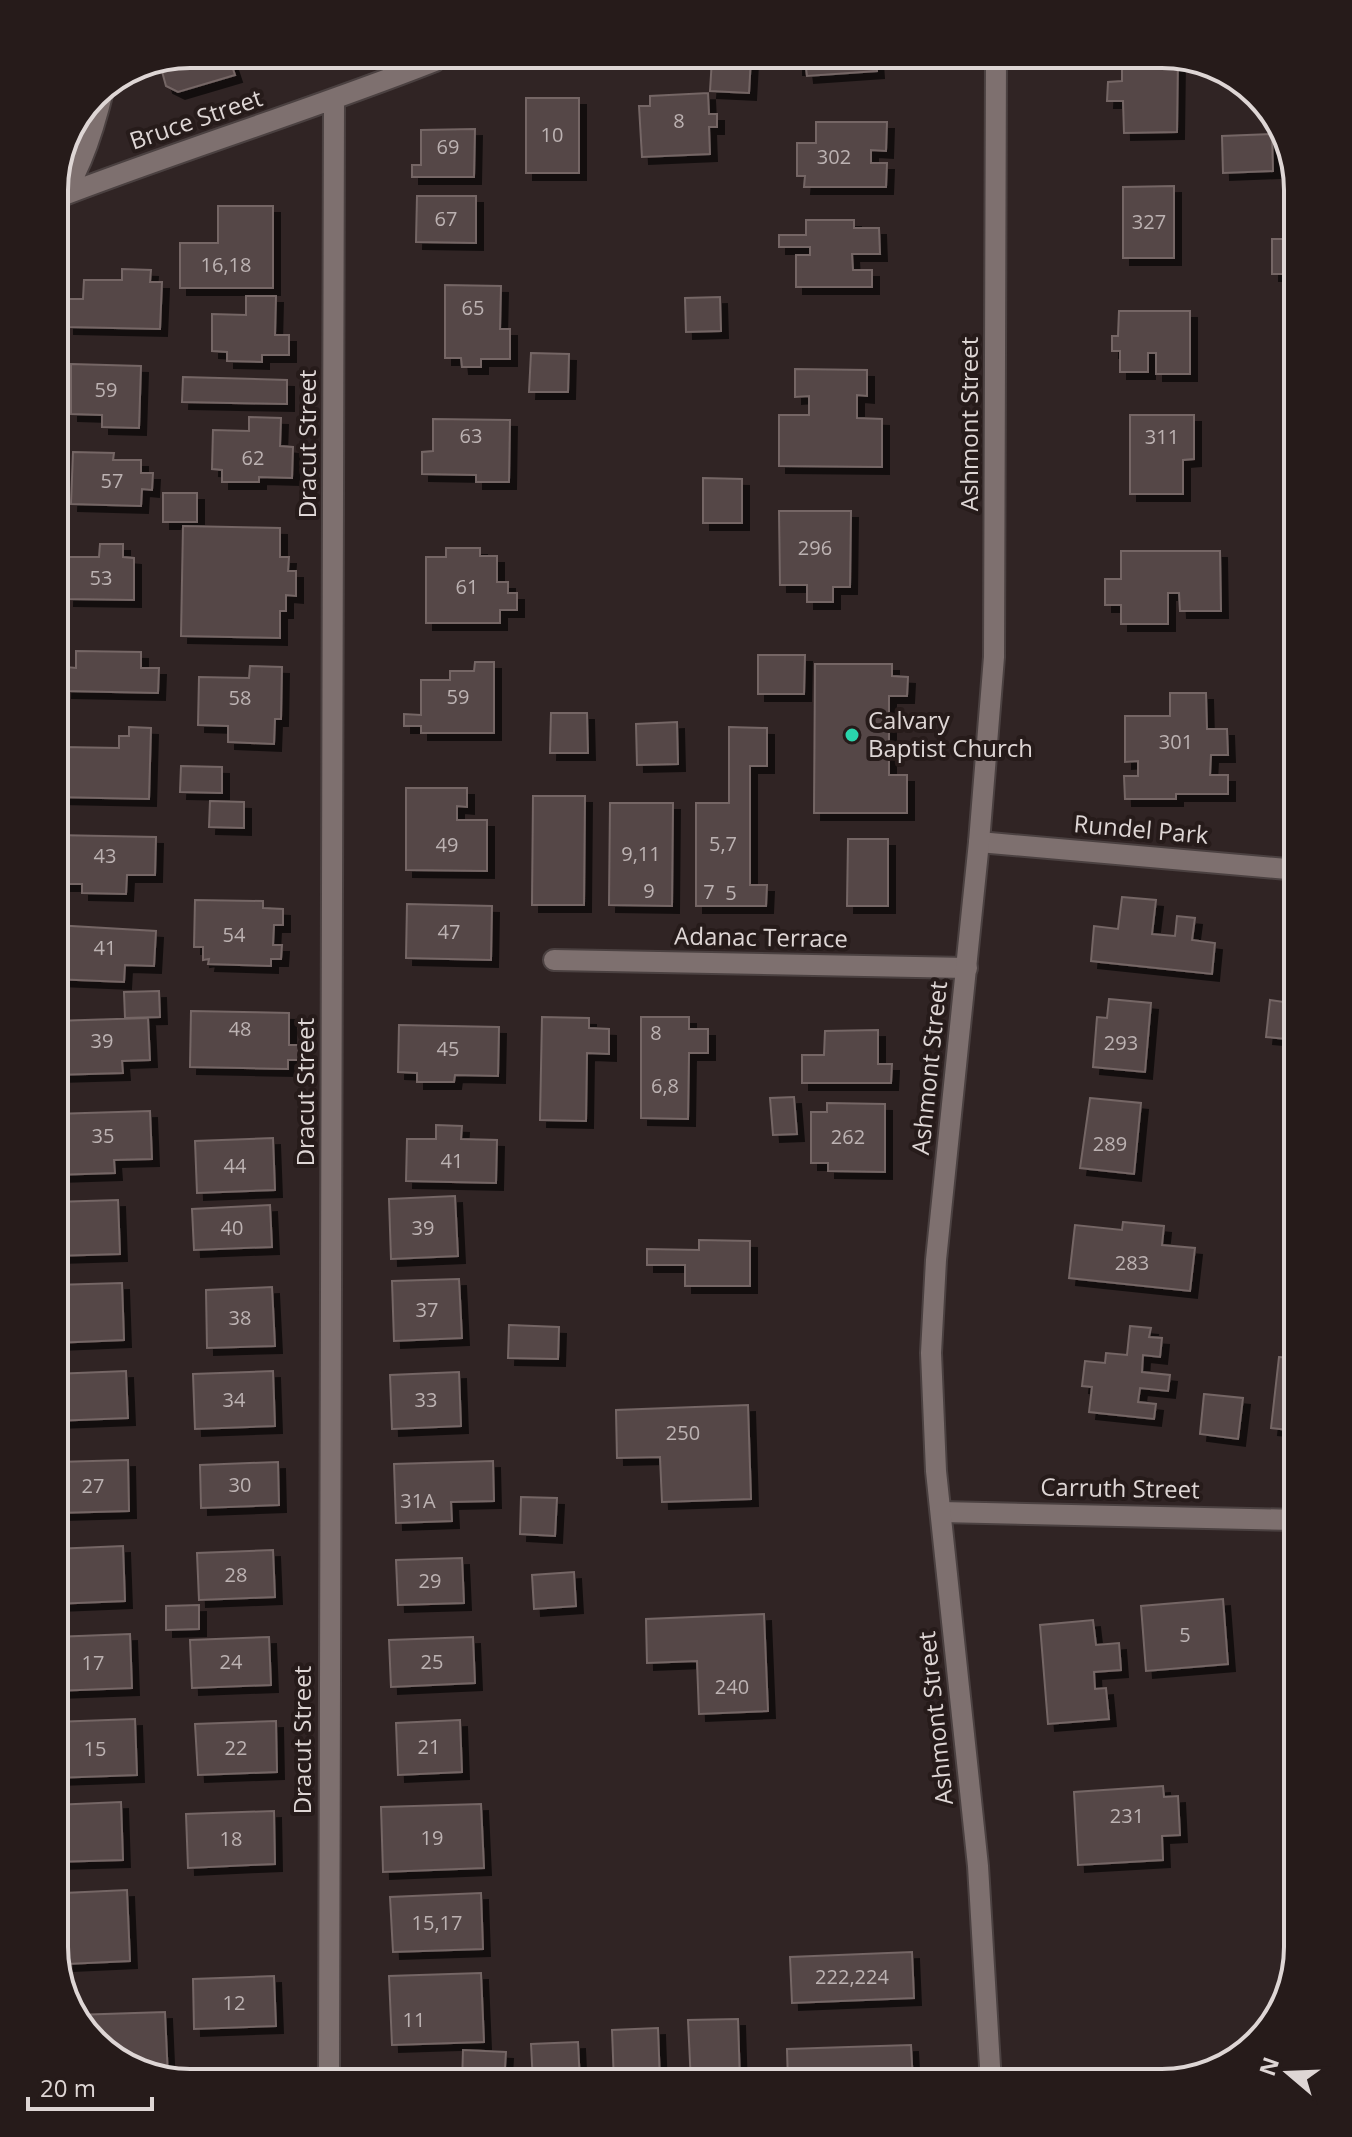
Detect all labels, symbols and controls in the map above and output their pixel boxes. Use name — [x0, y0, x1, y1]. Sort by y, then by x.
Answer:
street label: Bruce Street — [125, 80, 266, 157]
house number: 8 — [673, 107, 685, 134]
house number: 10 — [541, 121, 563, 148]
house number: 69 — [437, 133, 459, 160]
house number: 302 — [817, 143, 851, 170]
house number: 67 — [435, 205, 457, 232]
house number: 327 — [1132, 208, 1166, 235]
house number: 16,18 — [201, 251, 251, 278]
house number: 65 — [462, 294, 484, 321]
street label: Ashmont Street — [952, 337, 985, 511]
street label: Dracut Street — [290, 370, 323, 518]
house number: 59 — [95, 376, 117, 403]
house number: 63 — [460, 422, 482, 449]
house number: 311 — [1145, 423, 1179, 450]
house number: 62 — [242, 444, 264, 471]
house number: 57 — [101, 467, 123, 494]
house number: 296 — [798, 534, 832, 561]
house number: 53 — [90, 564, 112, 591]
house number: 61 — [456, 573, 478, 600]
house number: 59 — [447, 683, 469, 710]
house number: 58 — [229, 684, 251, 711]
place label: Calvary Baptist Church — [868, 703, 1033, 764]
marker: Calvary Baptist Church — [843, 726, 861, 744]
house number: 301 — [1159, 728, 1193, 755]
street label: Rundel Park — [1072, 806, 1210, 851]
house number: 5,7 — [709, 830, 737, 857]
house number: 49 — [436, 831, 458, 858]
house number: 9,11 — [621, 840, 661, 867]
house number: 43 — [94, 842, 116, 869]
house number: 9 — [643, 877, 655, 904]
house number: 7 — [703, 878, 715, 905]
house number: 5 — [725, 879, 737, 906]
house number: 47 — [438, 918, 460, 945]
street label: Adanac Terrace — [674, 918, 848, 955]
house number: 54 — [223, 921, 246, 948]
house number: 41 — [94, 934, 116, 961]
street label: Ashmont Street — [903, 979, 954, 1156]
house number: 48 — [229, 1015, 251, 1042]
street label: Dracut Street — [288, 1018, 321, 1166]
house number: 8 — [650, 1019, 662, 1046]
house number: 39 — [91, 1027, 113, 1054]
house number: 293 — [1104, 1029, 1138, 1056]
house number: 45 — [437, 1035, 459, 1062]
house number: 6,8 — [651, 1072, 679, 1099]
house number: 35 — [92, 1122, 114, 1149]
house number: 262 — [831, 1123, 865, 1150]
house number: 289 — [1093, 1130, 1127, 1157]
house number: 41 — [441, 1147, 463, 1174]
house number: 44 — [224, 1152, 247, 1179]
house number: 40 — [221, 1214, 243, 1241]
house number: 39 — [412, 1214, 434, 1241]
house number: 283 — [1115, 1249, 1149, 1276]
house number: 37 — [416, 1296, 438, 1323]
house number: 38 — [229, 1304, 251, 1331]
house number: 34 — [223, 1386, 246, 1413]
house number: 33 — [415, 1386, 437, 1413]
house number: 250 — [666, 1419, 700, 1446]
street label: Carruth Street — [1040, 1470, 1200, 1505]
house number: 30 — [229, 1471, 251, 1498]
house number: 27 — [82, 1472, 104, 1499]
house number: 31A — [400, 1487, 436, 1514]
house number: 28 — [225, 1561, 247, 1588]
house number: 29 — [419, 1567, 441, 1594]
house number: 5 — [1179, 1621, 1191, 1648]
street label: Ashmont Street — [909, 1630, 960, 1807]
house number: 24 — [220, 1648, 243, 1675]
house number: 25 — [421, 1648, 443, 1675]
house number: 17 — [82, 1649, 104, 1676]
street label: Dracut Street — [285, 1666, 318, 1814]
house number: 240 — [715, 1673, 749, 1700]
house number: 21 — [418, 1733, 440, 1760]
house number: 22 — [225, 1734, 247, 1761]
house number: 15 — [84, 1735, 106, 1762]
house number: 231 — [1110, 1802, 1144, 1829]
house number: 19 — [421, 1824, 443, 1851]
house number: 18 — [220, 1825, 242, 1852]
house number: 15,17 — [412, 1909, 462, 1936]
house number: 222,224 — [815, 1963, 889, 1990]
house number: 12 — [223, 1989, 245, 2016]
house number: 11 — [403, 2006, 425, 2033]
north arrow — [1248, 2033, 1328, 2113]
text: N — [1251, 2053, 1285, 2080]
scale bar — [28, 2061, 152, 2111]
text: 20 m — [40, 2071, 96, 2104]

